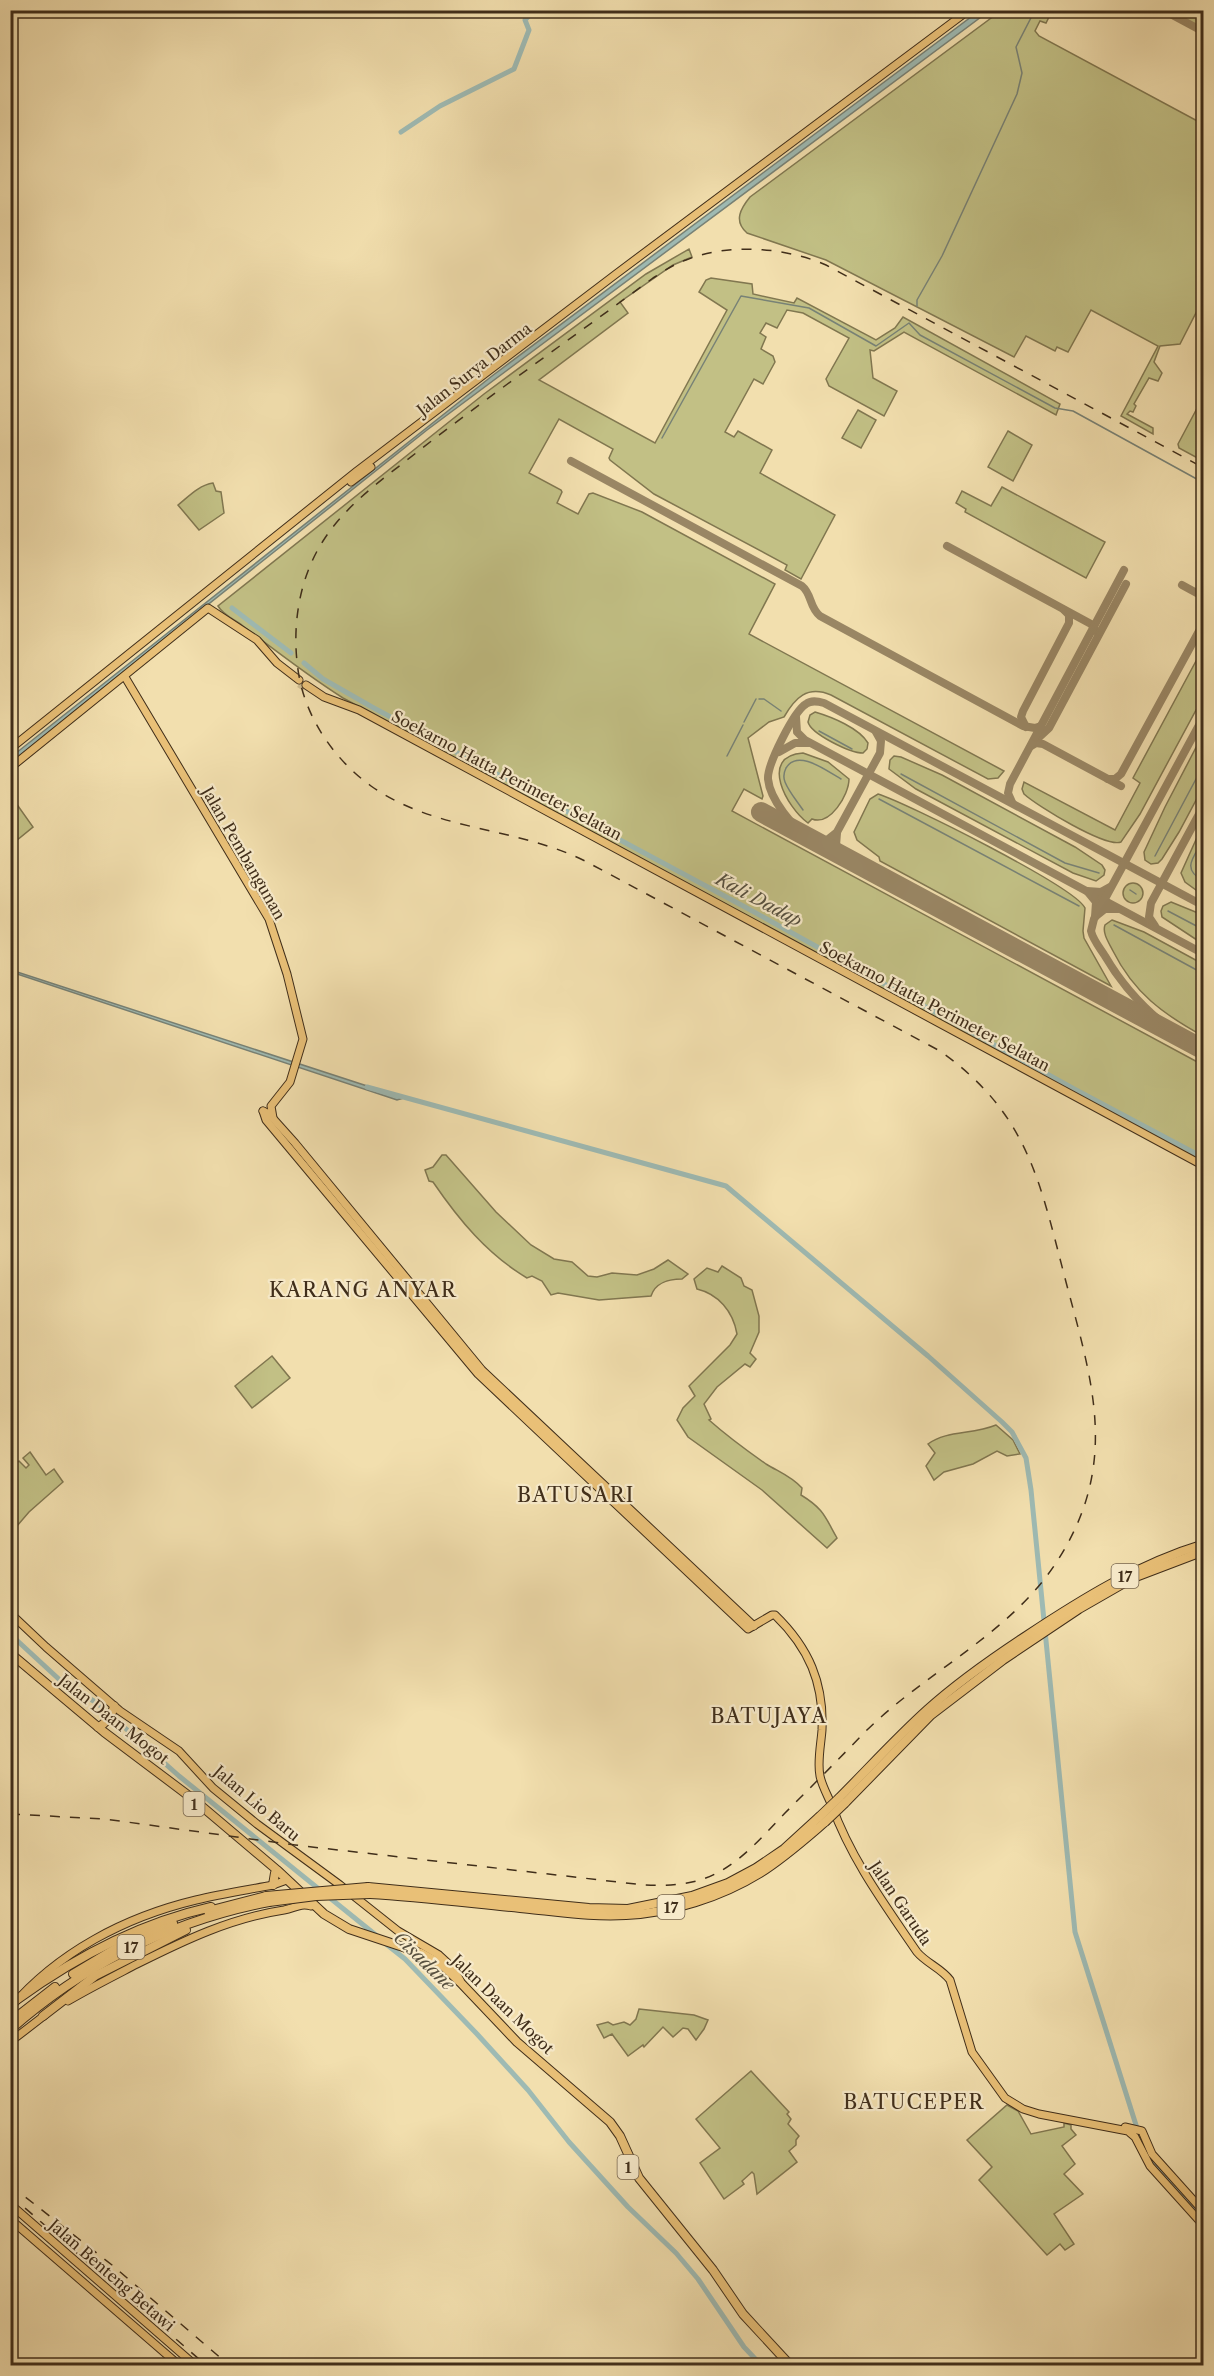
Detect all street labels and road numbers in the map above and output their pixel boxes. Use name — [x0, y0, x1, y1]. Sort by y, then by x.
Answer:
street label: Jalan Surya Darma — [410, 318, 536, 422]
street label: Soekarno Hatta Perimeter Selatan — [388, 706, 626, 844]
street label: Jalan Pembangunan — [196, 780, 290, 923]
street label: Soekarno Hatta Perimeter Selatan — [816, 937, 1054, 1075]
road number: 17 — [1112, 1564, 1138, 1588]
street label: Jalan Daan Mogot — [52, 1668, 174, 1769]
street label: Jalan Lio Baru — [207, 1759, 305, 1845]
road number: 1 — [184, 1792, 204, 1816]
street label: Jalan Garuda — [864, 1855, 937, 1949]
road number: 17 — [658, 1895, 684, 1919]
road number: 17 — [118, 1935, 144, 1959]
street label: Jalan Daan Mogot — [445, 1948, 559, 2058]
road number: 1 — [618, 2155, 638, 2179]
street label: Jalan Benteng Betawi — [43, 2213, 179, 2335]

